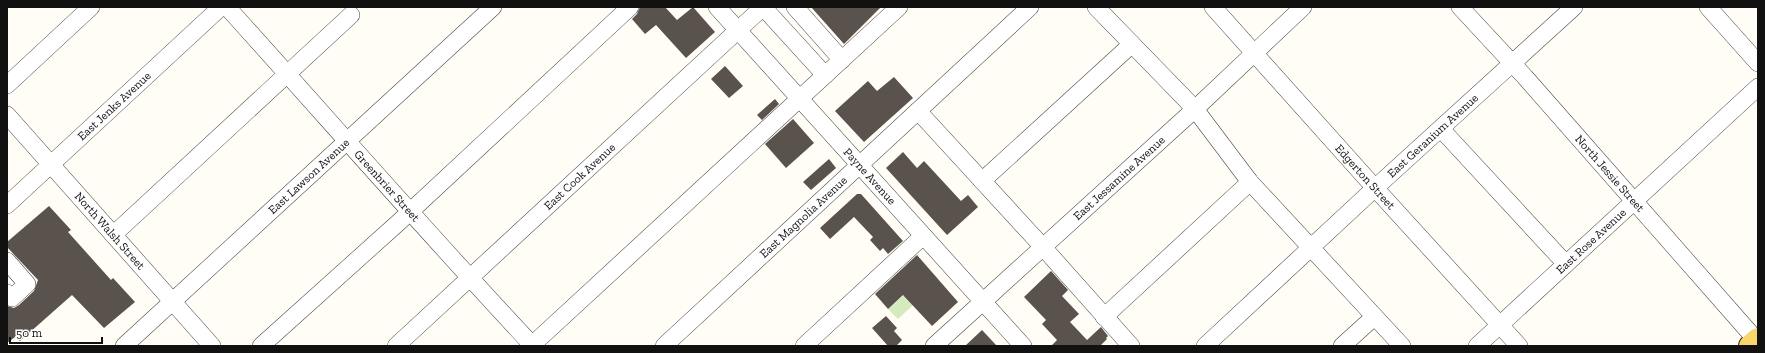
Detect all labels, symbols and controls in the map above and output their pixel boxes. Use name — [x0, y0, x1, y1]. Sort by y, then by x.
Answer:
street label: East Jenks Avenue — [75, 68, 154, 143]
street label: East Geranium Avenue — [1384, 90, 1481, 180]
street label: North Jessie Street — [1572, 132, 1648, 215]
street label: East Jessamine Avenue — [1070, 133, 1168, 223]
street label: East Lawson Avenue — [265, 135, 353, 217]
street label: East Cook Avenue — [541, 140, 618, 213]
street label: Edgerton Street — [1332, 141, 1398, 213]
street label: Payne Avenue — [841, 145, 899, 208]
street label: Greenbrier Street — [351, 147, 423, 225]
street label: East Magnolia Avenue — [757, 173, 850, 261]
street label: North Walsh Street — [72, 189, 148, 273]
street label: East Rose Avenue — [1553, 205, 1629, 277]
scale bar — [10, 319, 102, 345]
text: 50 m — [16, 326, 43, 340]

